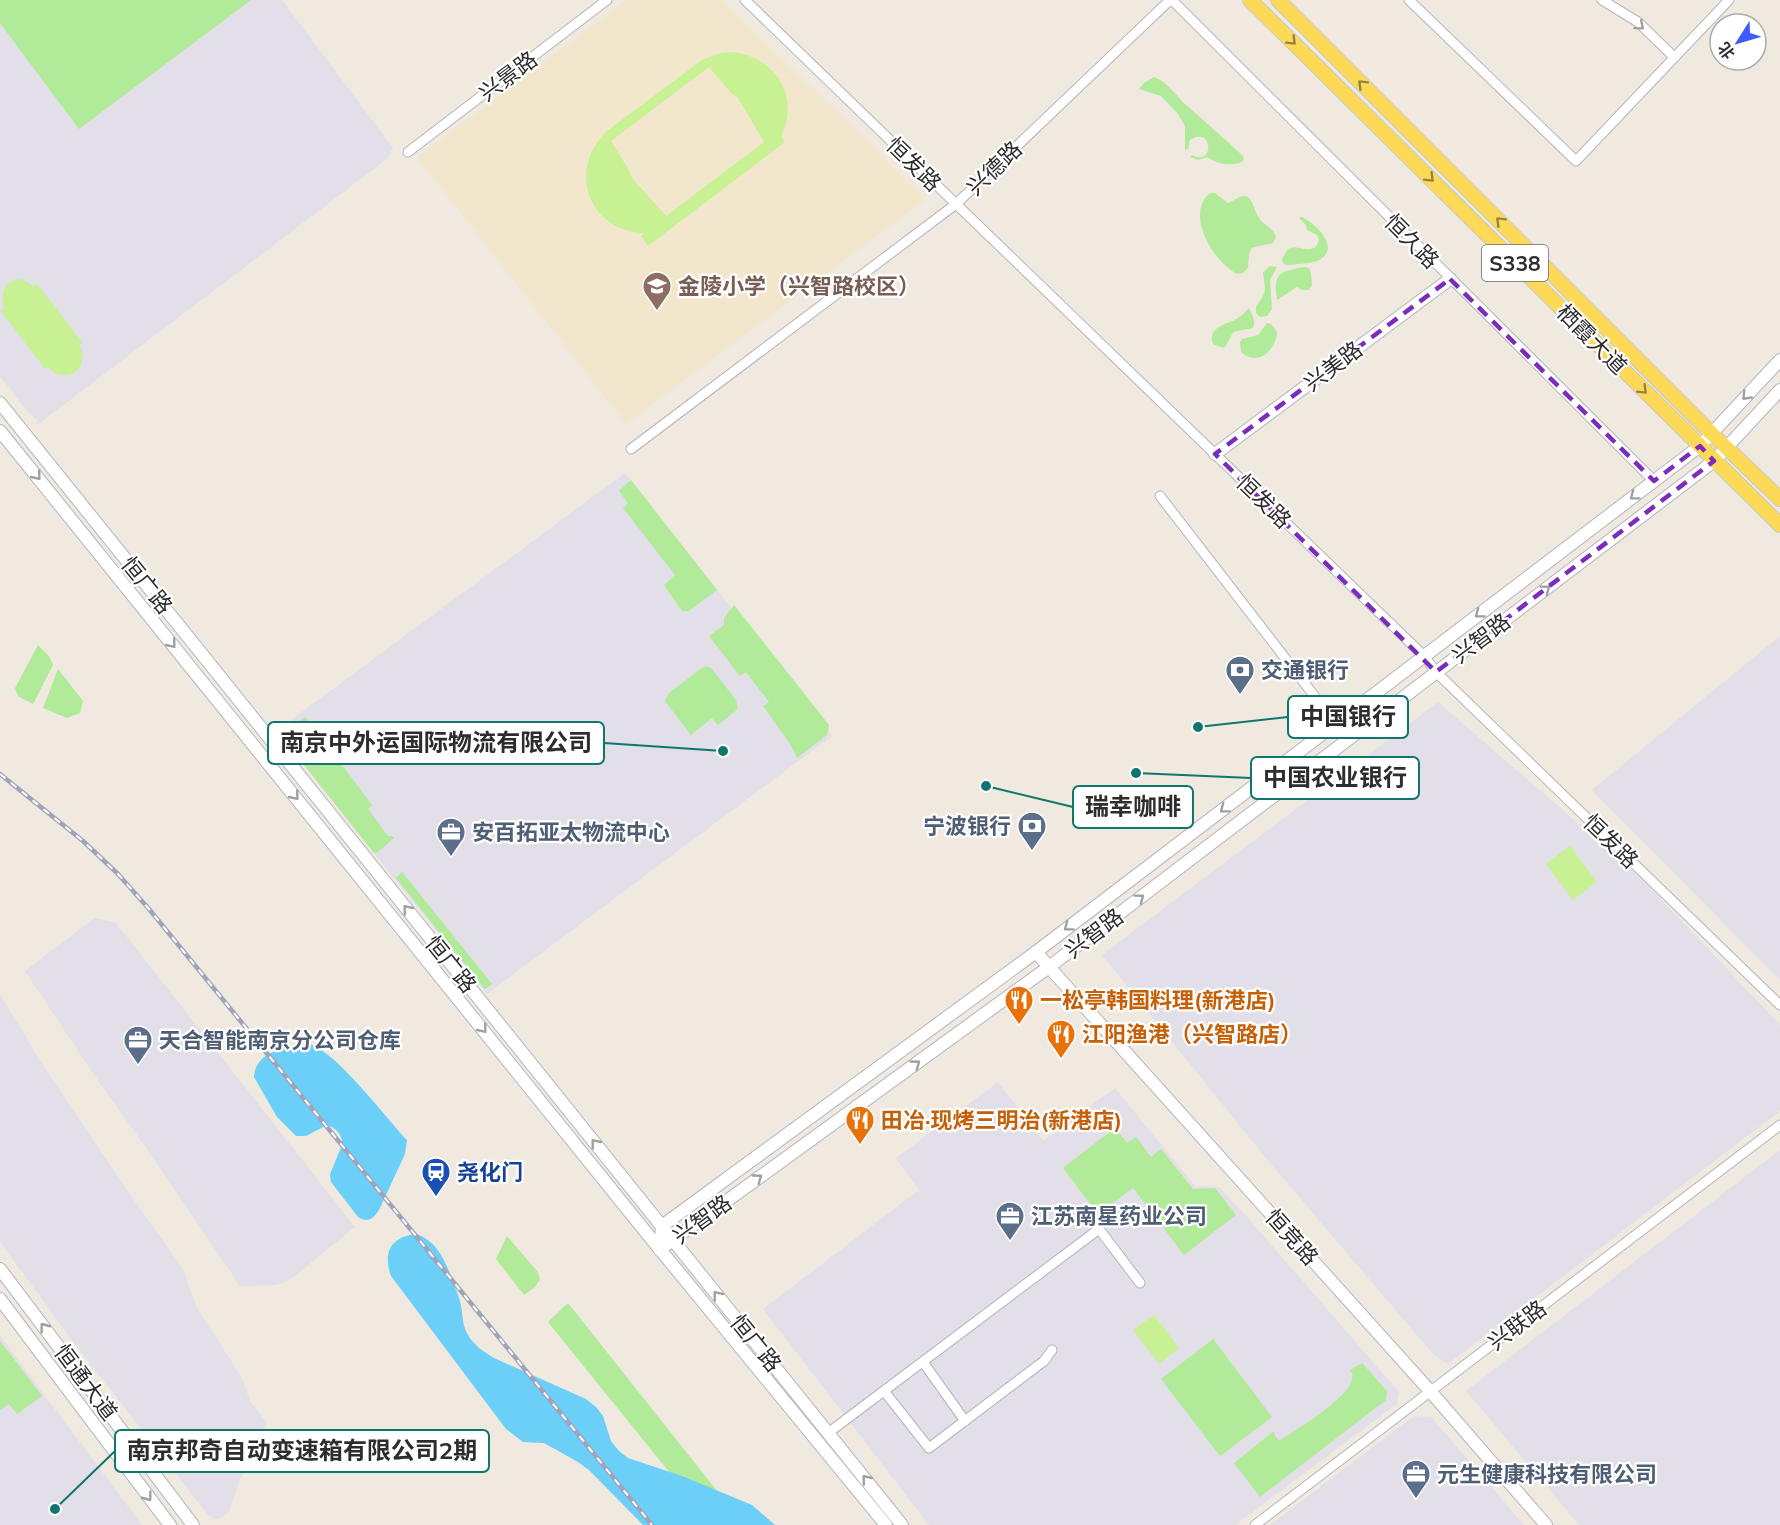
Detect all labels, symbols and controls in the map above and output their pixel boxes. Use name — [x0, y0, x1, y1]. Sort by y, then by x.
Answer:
north arrow — [1708, 12, 1768, 72]
one-way arrow — [1633, 18, 1644, 29]
one-way arrow — [1284, 34, 1295, 45]
text: 北 — [1713, 39, 1739, 63]
street label: 兴景路 — [473, 45, 543, 107]
one-way arrow — [1358, 80, 1369, 91]
street label: 恒发路 — [881, 131, 947, 197]
street label: 兴德路 — [961, 135, 1027, 201]
one-way arrow — [1423, 171, 1434, 182]
street label: 恒久路 — [1379, 208, 1445, 274]
one-way arrow — [1496, 218, 1507, 229]
road number: S338 — [1482, 245, 1548, 281]
school or university icon: 金陵小学（兴智路校区） — [641, 270, 673, 312]
place label: 金陵小学（兴智路校区） — [678, 272, 920, 300]
street label: 栖霞大道 — [1551, 298, 1633, 380]
street label: 兴美路 — [1298, 335, 1368, 397]
one-way arrow — [1636, 382, 1647, 393]
one-way arrow — [1742, 389, 1753, 400]
street label: 恒发路 — [1231, 468, 1297, 534]
one-way arrow — [29, 469, 40, 480]
one-way arrow — [1630, 489, 1641, 500]
street label: 恒广路 — [115, 551, 179, 619]
one-way arrow — [1539, 585, 1550, 596]
street label: 兴智路 — [1446, 607, 1516, 669]
one-way arrow — [1475, 607, 1486, 618]
one-way arrow — [165, 637, 176, 648]
bank icon: 交通银行 — [1224, 654, 1256, 696]
place label: 交通银行 — [1261, 656, 1349, 684]
callout: 中国银行 — [1288, 696, 1408, 738]
text: 中国银行 — [1300, 701, 1396, 731]
callout: 南京中外运国际物流有限公司 — [268, 722, 604, 764]
text: 南京中外运国际物流有限公司 — [280, 727, 592, 757]
callout: 中国农业银行 — [1251, 757, 1419, 799]
text: 中国农业银行 — [1263, 762, 1407, 792]
callout: 瑞幸咖啡 — [1073, 786, 1193, 828]
one-way arrow — [287, 789, 298, 800]
text: 瑞幸咖啡 — [1085, 791, 1181, 821]
one-way arrow — [1219, 802, 1230, 813]
street label: 恒发路 — [1578, 808, 1644, 874]
bank icon: 宁波银行 — [1016, 810, 1048, 852]
place label: 宁波银行 — [923, 812, 1011, 840]
office icon: 安百拓亚太物流中心 — [435, 816, 467, 858]
place label: 安百拓亚太物流中心 — [472, 818, 670, 846]
one-way arrow — [1134, 894, 1145, 905]
street label: 兴智路 — [1059, 902, 1129, 964]
one-way arrow — [403, 905, 414, 916]
one-way arrow — [1064, 920, 1075, 931]
street label: 恒广路 — [419, 930, 483, 998]
restaurant icon: 一松亭韩国料理(新港店) — [1003, 984, 1035, 1026]
place label: 一松亭韩国料理(新港店) — [1040, 986, 1276, 1014]
restaurant icon: 江阳渔港（兴智路店） — [1045, 1018, 1077, 1060]
place label: 江阳渔港（兴智路店） — [1082, 1020, 1302, 1048]
one-way arrow — [476, 1023, 487, 1034]
office icon: 天合智能南京分公司仓库 — [122, 1024, 154, 1066]
place label: 天合智能南京分公司仓库 — [159, 1026, 401, 1054]
one-way arrow — [910, 1060, 921, 1071]
restaurant icon: 田冶·现烤三明治(新港店) — [844, 1104, 876, 1146]
place label: 田冶·现烤三明治(新港店) — [881, 1106, 1122, 1134]
one-way arrow — [591, 1139, 602, 1150]
station icon: 尧化门 — [420, 1156, 452, 1198]
place label: 尧化门 — [457, 1158, 523, 1186]
one-way arrow — [752, 1174, 763, 1185]
street label: 兴智路 — [667, 1188, 737, 1250]
office icon: 江苏南星药业公司 — [994, 1200, 1026, 1242]
place label: 江苏南星药业公司 — [1031, 1202, 1207, 1230]
street label: 恒竞路 — [1260, 1203, 1324, 1271]
one-way arrow — [713, 1291, 724, 1302]
street label: 兴联路 — [1482, 1294, 1552, 1356]
street label: 恒广路 — [724, 1309, 788, 1377]
one-way arrow — [40, 1323, 51, 1334]
street label: 恒通大道 — [48, 1338, 124, 1426]
callout: 南京邦奇自动变速箱有限公司2期 — [115, 1430, 489, 1472]
text: 南京邦奇自动变速箱有限公司2期 — [127, 1435, 477, 1465]
office icon: 元生健康科技有限公司 — [1400, 1458, 1432, 1500]
place label: 元生健康科技有限公司 — [1437, 1460, 1657, 1488]
one-way arrow — [862, 1475, 873, 1486]
one-way arrow — [141, 1490, 152, 1501]

